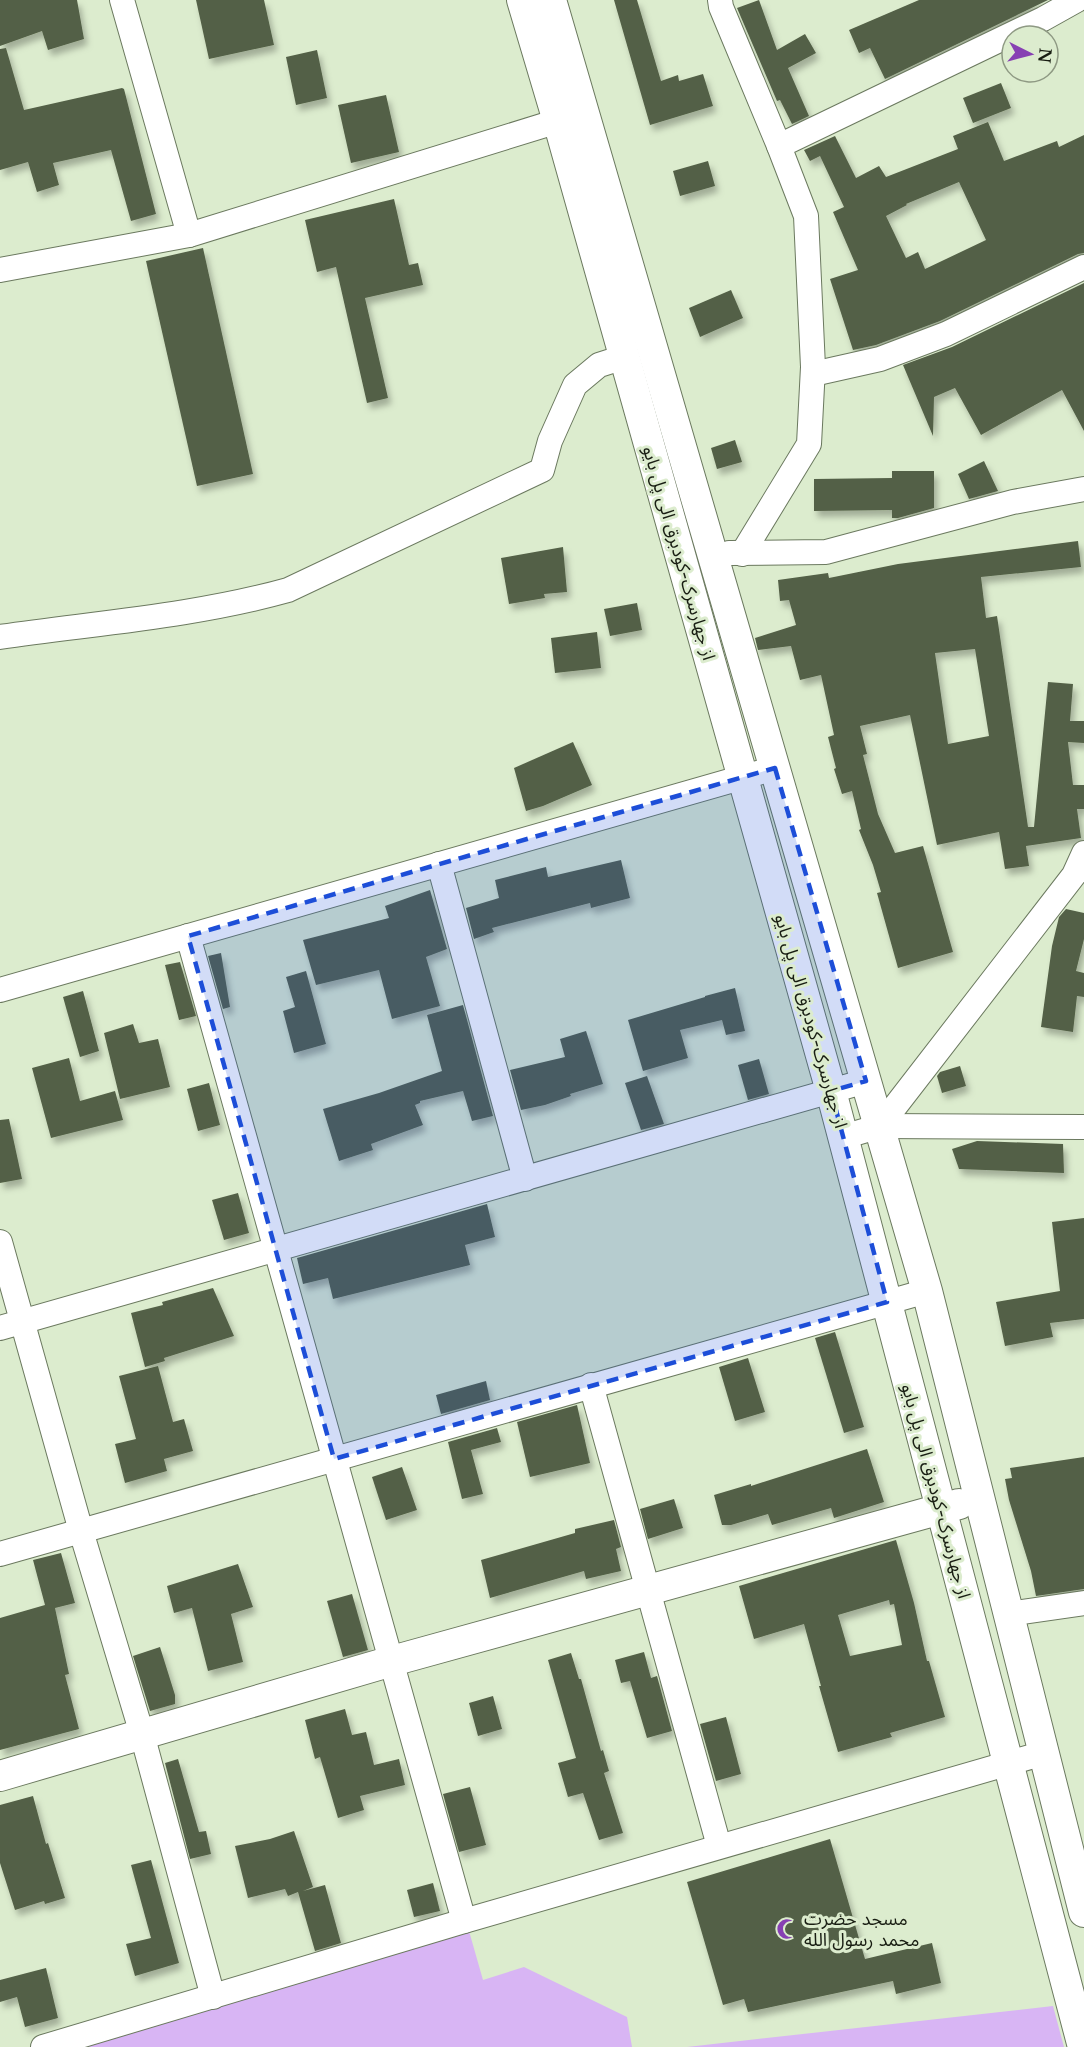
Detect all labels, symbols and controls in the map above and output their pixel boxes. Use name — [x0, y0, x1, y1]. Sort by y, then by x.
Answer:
north arrow — [1000, 24, 1060, 84]
text: N — [1034, 47, 1056, 64]
street label: از جهارسرک-کودبرق الی پل بایو — [638, 443, 720, 663]
street label: از جهارسرک-کودبرق الی پل بایو — [770, 911, 852, 1131]
street label: از جهارسرک-کودبرق الی پل بایو — [897, 1381, 975, 1601]
place label: مسجد حضرت محمد رسول الله — [804, 1908, 920, 1951]
mosque icon: مسجد حضرت محمد رسول الله — [775, 1917, 799, 1941]

